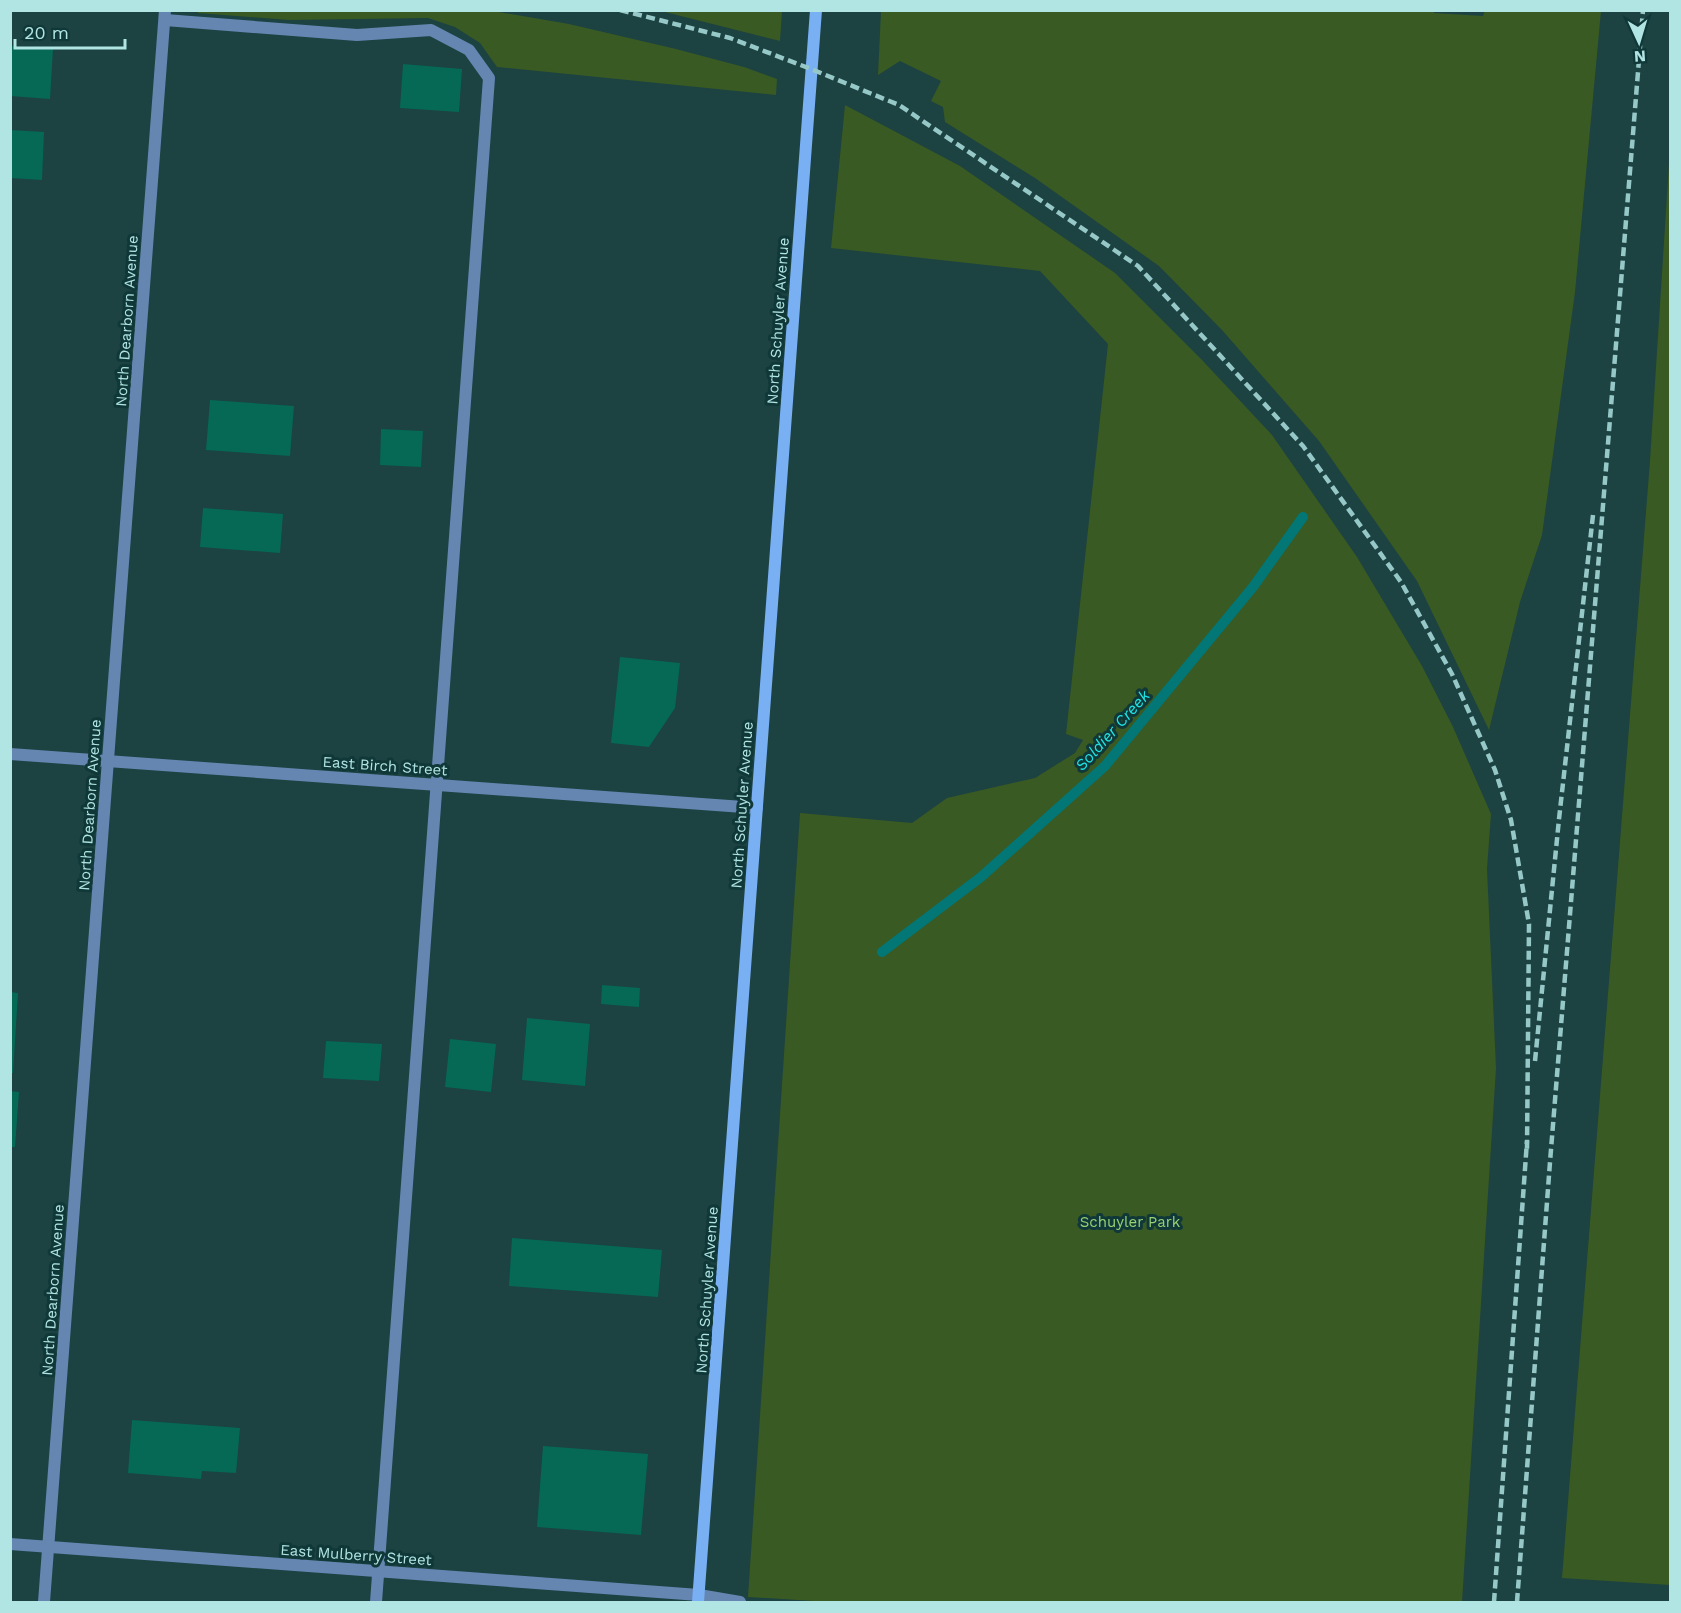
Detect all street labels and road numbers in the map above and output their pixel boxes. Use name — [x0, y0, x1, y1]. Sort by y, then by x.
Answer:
street label: North Dearborn Avenue — [112, 235, 142, 407]
street label: North Schuyler Avenue — [763, 237, 793, 405]
street label: North Dearborn Avenue — [75, 719, 105, 891]
street label: North Schuyler Avenue — [727, 721, 757, 889]
street label: East Birch Street — [322, 753, 449, 779]
street label: North Dearborn Avenue — [38, 1204, 68, 1376]
street label: North Schuyler Avenue — [692, 1206, 722, 1374]
street label: East Mulberry Street — [280, 1541, 433, 1569]

